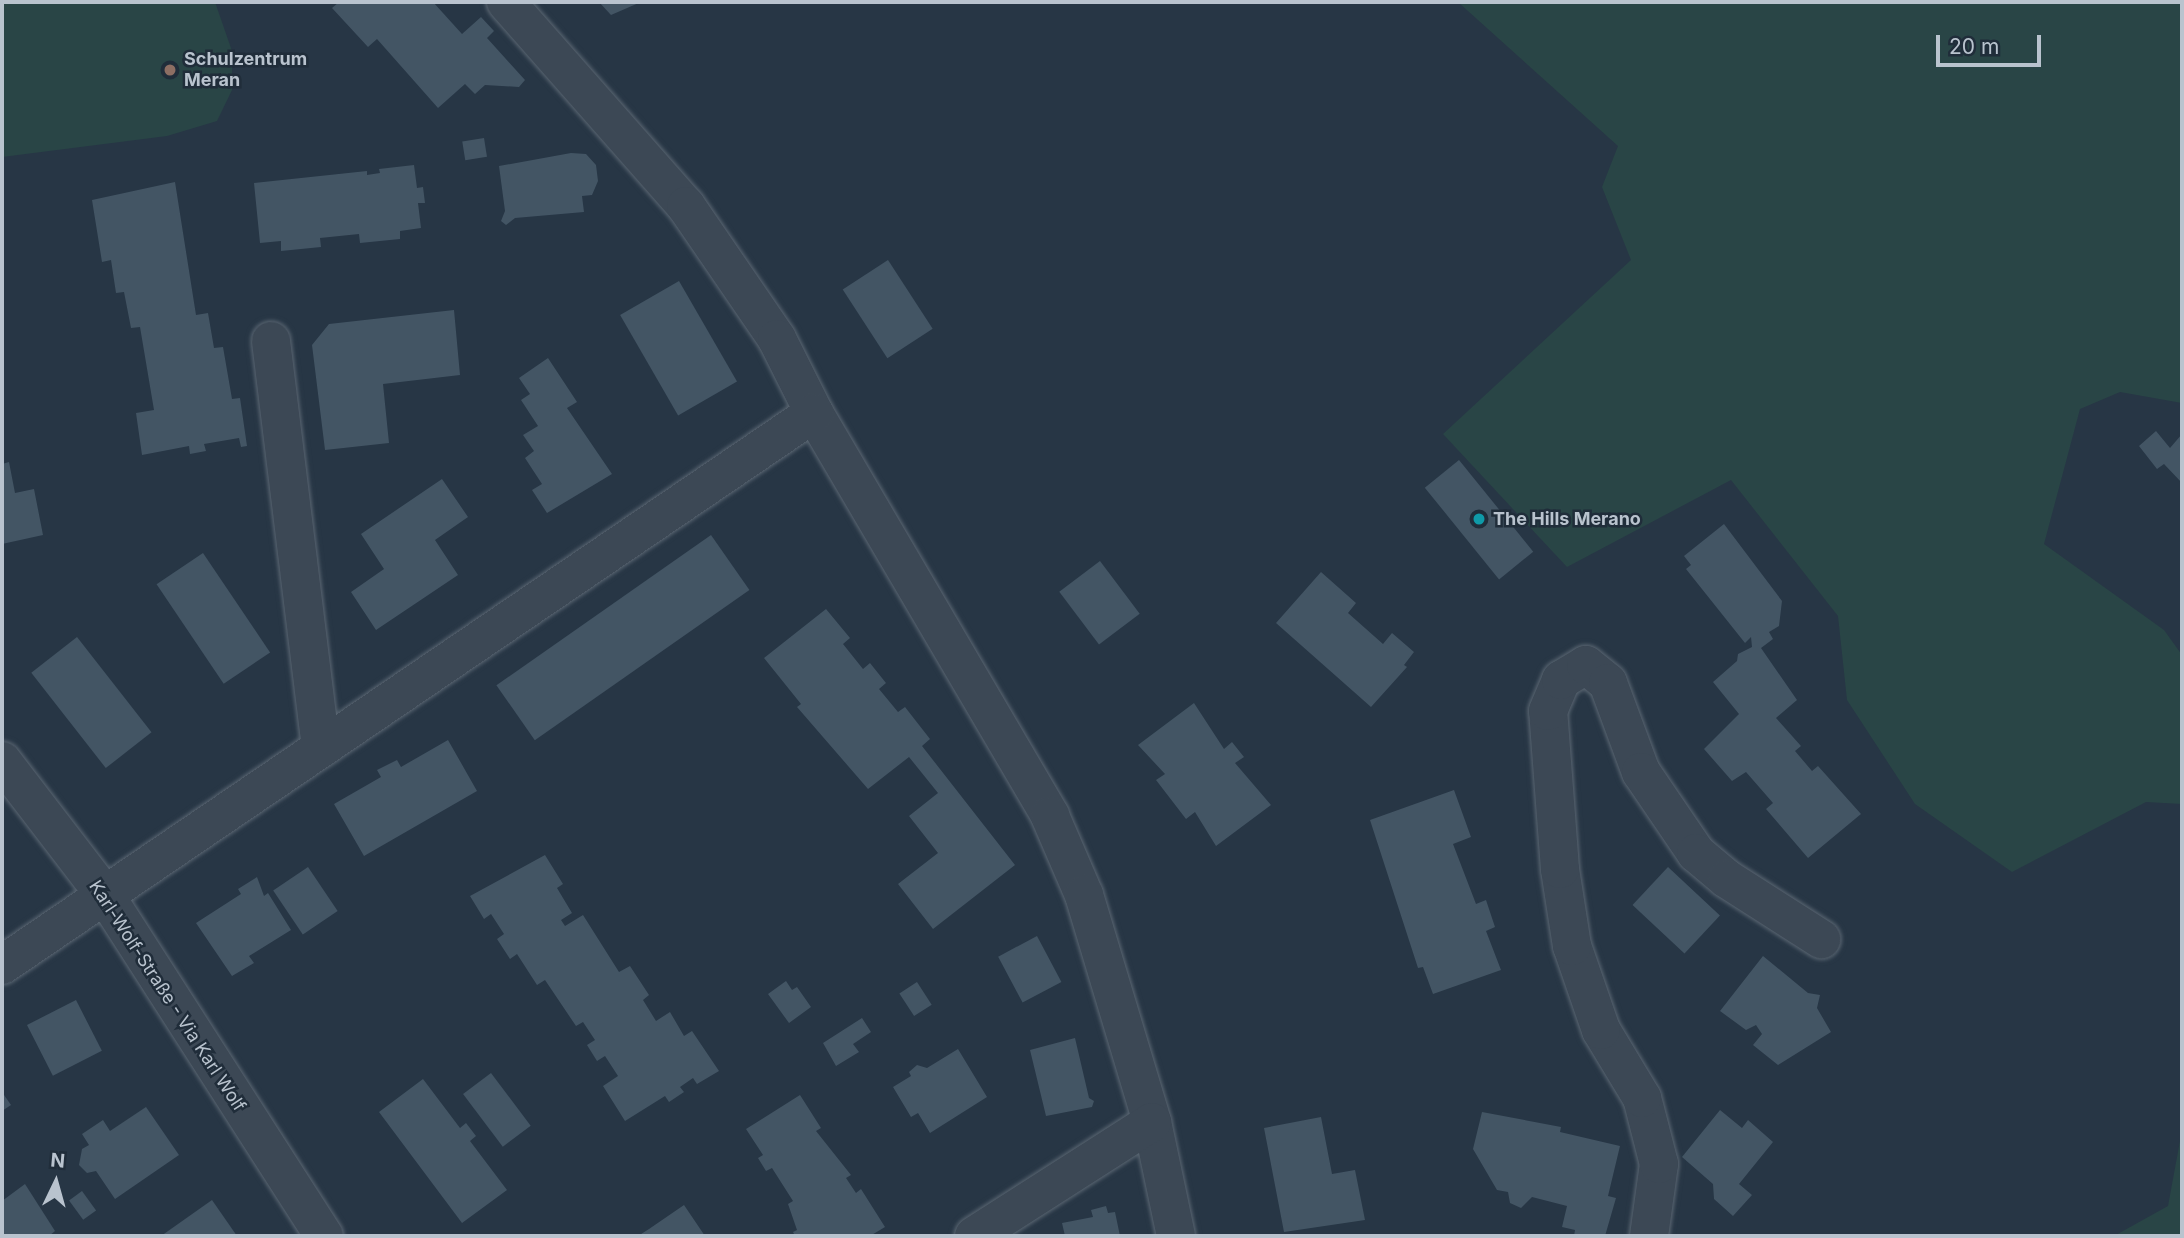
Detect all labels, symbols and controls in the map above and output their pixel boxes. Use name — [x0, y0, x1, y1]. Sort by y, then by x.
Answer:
scale bar — [1939, 21, 2044, 65]
text: 20 m — [1949, 34, 1999, 59]
place label: Schulzentrum Meran — [184, 49, 307, 92]
marker: Schulzentrum Meran — [162, 62, 178, 78]
place label: The Hills Merano — [1493, 508, 1641, 530]
marker: The Hills Merano — [1471, 511, 1487, 527]
street label: Karl-Wolf-Straße - Via Karl Wolf — [84, 876, 250, 1116]
north arrow — [21, 1147, 91, 1217]
text: N — [50, 1148, 66, 1173]

